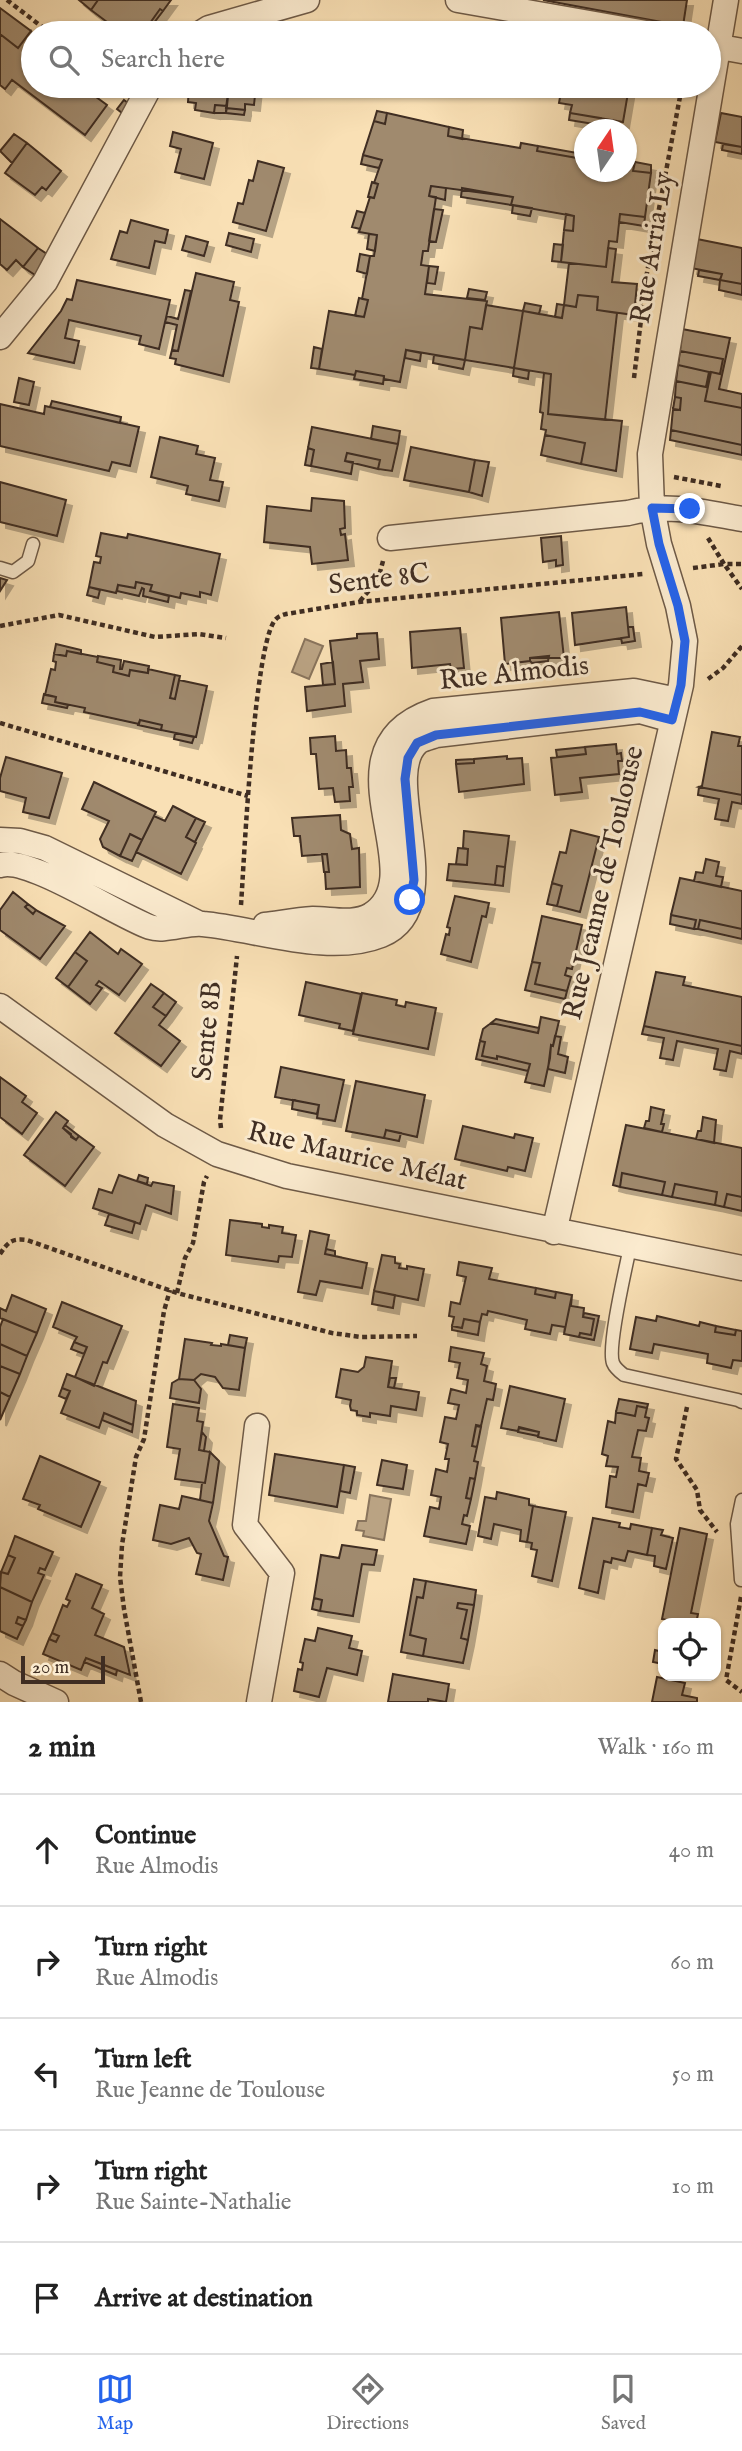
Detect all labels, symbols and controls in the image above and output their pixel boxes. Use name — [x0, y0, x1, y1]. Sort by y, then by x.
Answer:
search box — [21, 21, 721, 98]
icon: search — [45, 41, 83, 79]
text: Search here — [101, 43, 225, 76]
north arrow — [574, 119, 637, 182]
street label: Rue Arria Ly — [624, 169, 682, 326]
route end — [674, 493, 705, 524]
street label: Sente 8C — [326, 556, 432, 604]
street label: Rue Almodis — [438, 649, 590, 699]
street label: Rue Jeanne de Toulouse — [555, 742, 653, 1023]
route start — [394, 884, 425, 915]
street label: Sente 8B — [185, 979, 231, 1083]
street label: Rue Maurice Mélat — [244, 1115, 471, 1199]
map controls — [658, 1618, 721, 1681]
button: locate — [658, 1618, 721, 1681]
scale bar — [21, 1653, 105, 1685]
text: 20 m — [32, 1656, 69, 1680]
text: 2 min — [28, 1729, 96, 1767]
text: Walk · 160 m — [597, 1733, 714, 1762]
text: Continue — [95, 1819, 196, 1852]
icon: ahead — [28, 1831, 66, 1869]
text: 40 m — [669, 1836, 714, 1865]
text: Rue Almodis — [95, 1852, 218, 1881]
text: Turn right — [95, 1931, 208, 1964]
icon: right — [28, 1943, 66, 1981]
text: 60 m — [670, 1948, 714, 1977]
text: Rue Almodis — [95, 1964, 218, 1993]
text: Turn left — [95, 2043, 192, 2076]
icon: left — [28, 2055, 66, 2093]
text: 50 m — [672, 2060, 714, 2089]
text: Rue Jeanne de Toulouse — [95, 2076, 325, 2105]
text: Turn right — [95, 2155, 208, 2188]
icon: right — [28, 2167, 66, 2205]
text: 10 m — [671, 2172, 714, 2201]
text: Rue Sainte-Nathalie — [95, 2188, 291, 2217]
icon: arrive — [28, 2279, 66, 2317]
text: Arrive at destination — [95, 2282, 313, 2315]
tab: Map — [96, 2370, 134, 2436]
tab: Directions — [326, 2370, 409, 2436]
tab: Saved — [601, 2370, 646, 2436]

